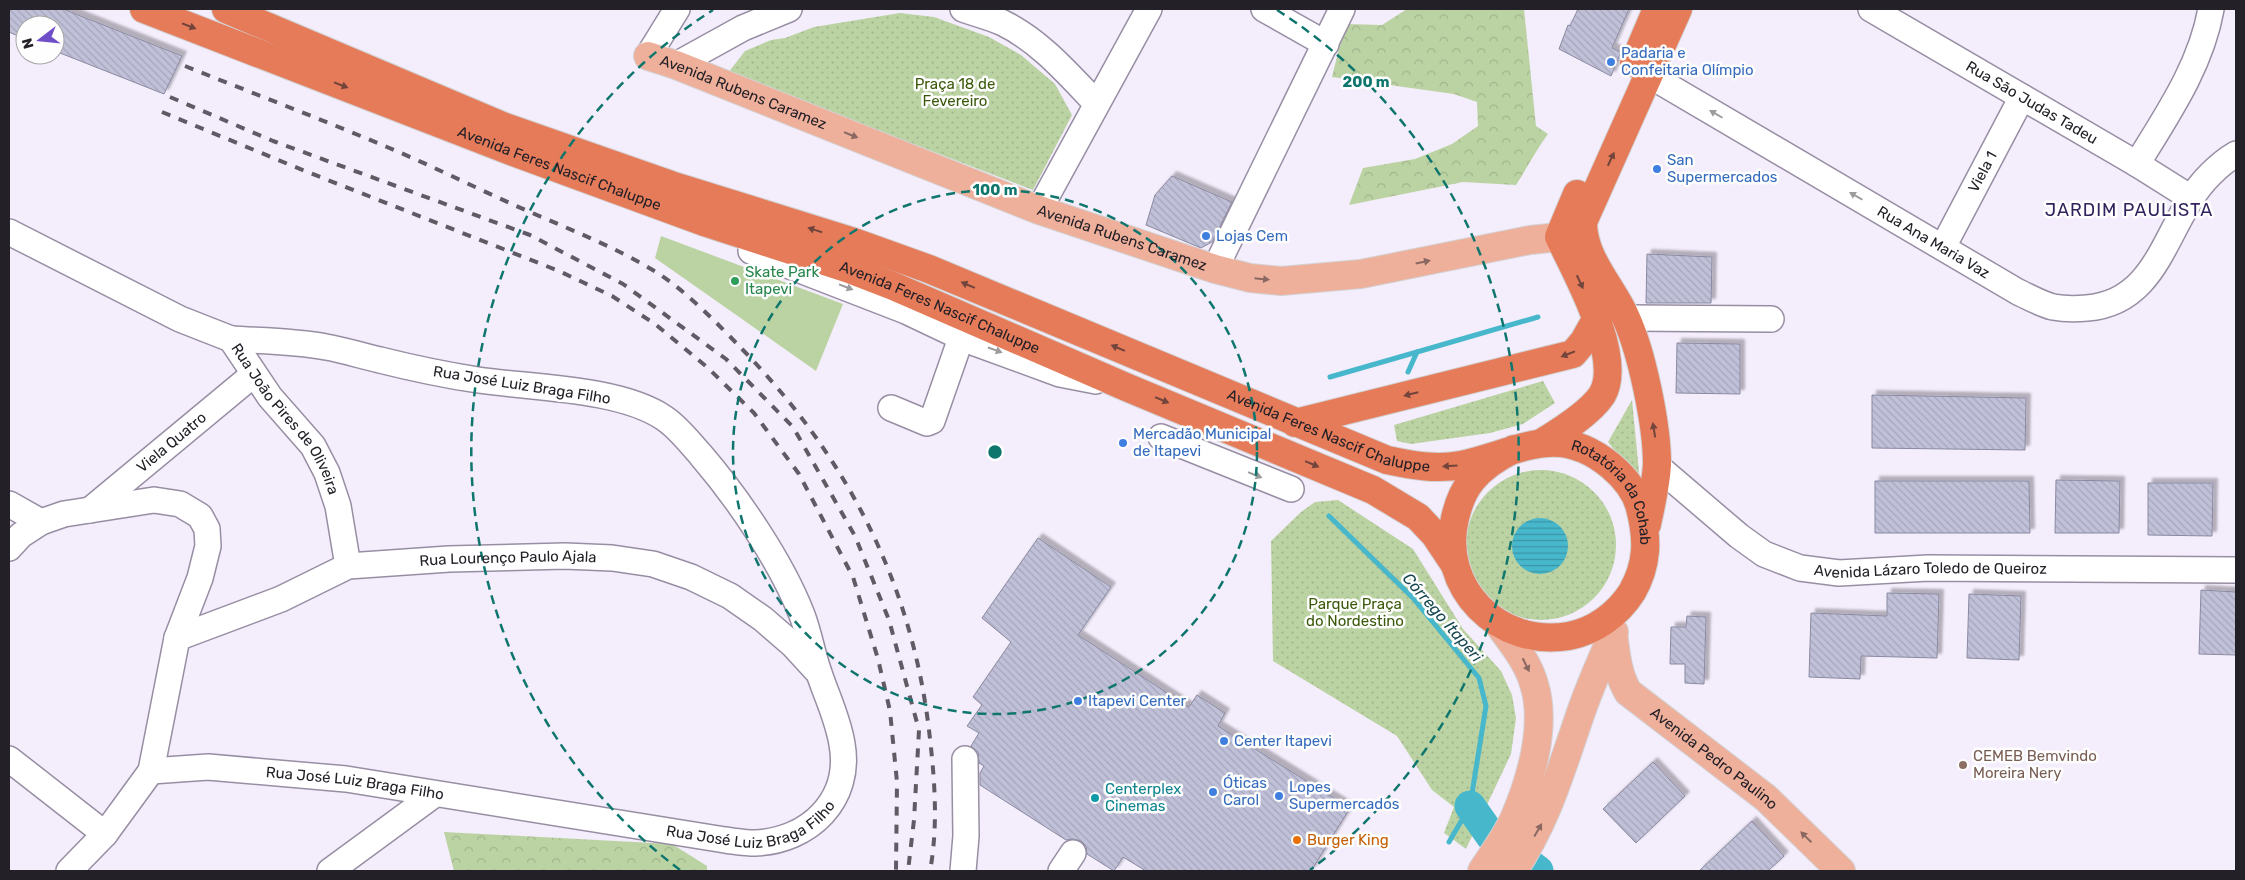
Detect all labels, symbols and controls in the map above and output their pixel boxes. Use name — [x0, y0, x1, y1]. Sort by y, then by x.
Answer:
north arrow — [15, 15, 65, 65]
one-way arrow — [182, 23, 196, 31]
text: N — [18, 36, 38, 51]
place label: Padaria e Confeitaria Olímpio — [1621, 44, 1754, 79]
street label: Avenida Rubens Caramez — [658, 51, 830, 133]
marker: Padaria e Confeitaria Olímpio — [1605, 56, 1617, 68]
street label: Rua São Judas Tadeu — [1963, 57, 2101, 148]
text: 200 m — [1342, 73, 1390, 91]
park label: Praça 18 de Fevereiro — [915, 75, 995, 110]
one-way arrow — [334, 81, 349, 89]
one-way arrow — [1709, 109, 1722, 118]
street label: Avenida Feres Nascif Chaluppe — [455, 122, 664, 214]
one-way arrow — [844, 131, 859, 139]
street label: Viela 1 — [1964, 148, 2001, 195]
place label: San Supermercados — [1667, 151, 1778, 186]
one-way arrow — [1608, 152, 1616, 166]
marker: San Supermercados — [1651, 163, 1663, 175]
text: 100 m — [973, 181, 1017, 199]
one-way arrow — [1848, 192, 1863, 200]
district label: JARDIM PAULISTA — [2045, 199, 2213, 221]
street label: Avenida Rubens Caramez — [1035, 201, 1210, 275]
street label: Rua Ana Maria Vaz — [1874, 202, 1993, 283]
one-way arrow — [808, 225, 823, 233]
place label: Lojas Cem — [1216, 227, 1288, 245]
marker: Lojas Cem — [1200, 230, 1212, 242]
street label: Avenida Feres Nascif Chaluppe — [837, 258, 1043, 358]
one-way arrow — [1416, 258, 1432, 266]
place label: Skate Park Itapevi — [745, 263, 820, 298]
one-way arrow — [1576, 274, 1585, 289]
marker: Skate Park Itapevi — [729, 275, 741, 287]
one-way arrow — [1255, 275, 1271, 283]
one-way arrow — [961, 280, 975, 288]
one-way arrow — [839, 283, 854, 291]
street label: Rua João Pires de Oliveira — [227, 340, 343, 497]
one-way arrow — [1111, 344, 1125, 352]
one-way arrow — [988, 346, 1003, 354]
one-way arrow — [1560, 350, 1575, 358]
street label: Rua José Luiz Braga Filho — [432, 362, 612, 408]
street label: Avenida Feres Nascif Chaluppe — [1224, 385, 1431, 476]
one-way arrow — [1403, 391, 1418, 399]
one-way arrow — [1155, 397, 1169, 405]
street label: Viela Quatro — [133, 408, 210, 476]
one-way arrow — [1650, 422, 1658, 438]
place label: Mercadão Municipal de Itapevi — [1133, 425, 1271, 460]
street label: Rotatória da Cohab — [1569, 436, 1654, 545]
marker: Mercadão Municipal de Itapevi — [1117, 437, 1129, 449]
centre of rings — [986, 443, 1004, 461]
one-way arrow — [1304, 460, 1319, 468]
one-way arrow — [1441, 462, 1457, 470]
one-way arrow — [1248, 471, 1263, 479]
street label: Rua Lourenço Paulo Ajala — [419, 547, 597, 570]
street label: Avenida Lázaro Toledo de Queiroz — [1813, 559, 2047, 582]
water label: Córrego Itaperi — [1399, 569, 1487, 667]
park label: Parque Praça do Nordestino — [1306, 595, 1404, 630]
one-way arrow — [1522, 658, 1530, 672]
place label: Itapevi Center — [1088, 692, 1187, 710]
marker: Itapevi Center — [1072, 695, 1084, 707]
street label: Avenida Pedro Paulino — [1647, 703, 1781, 813]
place label: Center Itapevi — [1234, 732, 1332, 750]
marker: Center Itapevi — [1218, 735, 1230, 747]
place label: CEMEB Bemvindo Moreira Nery — [1973, 747, 2097, 782]
marker: CEMEB Bemvindo Moreira Nery — [1957, 759, 1969, 771]
street label: Rua José Luiz Braga Filho — [265, 763, 445, 804]
place label: Óticas Carol — [1223, 774, 1267, 809]
place label: Lopes Supermercados — [1289, 778, 1400, 813]
place label: Centerplex Cinemas — [1105, 780, 1181, 815]
marker: Óticas Carol — [1207, 786, 1219, 798]
marker: Lopes Supermercados — [1273, 790, 1285, 802]
marker: Centerplex Cinemas — [1089, 792, 1101, 804]
street label: Rua José Luiz Braga Filho — [665, 797, 839, 852]
one-way arrow — [1533, 823, 1542, 836]
place label: Burger King — [1307, 831, 1389, 849]
one-way arrow — [1800, 831, 1812, 843]
marker: Burger King — [1291, 834, 1303, 846]

